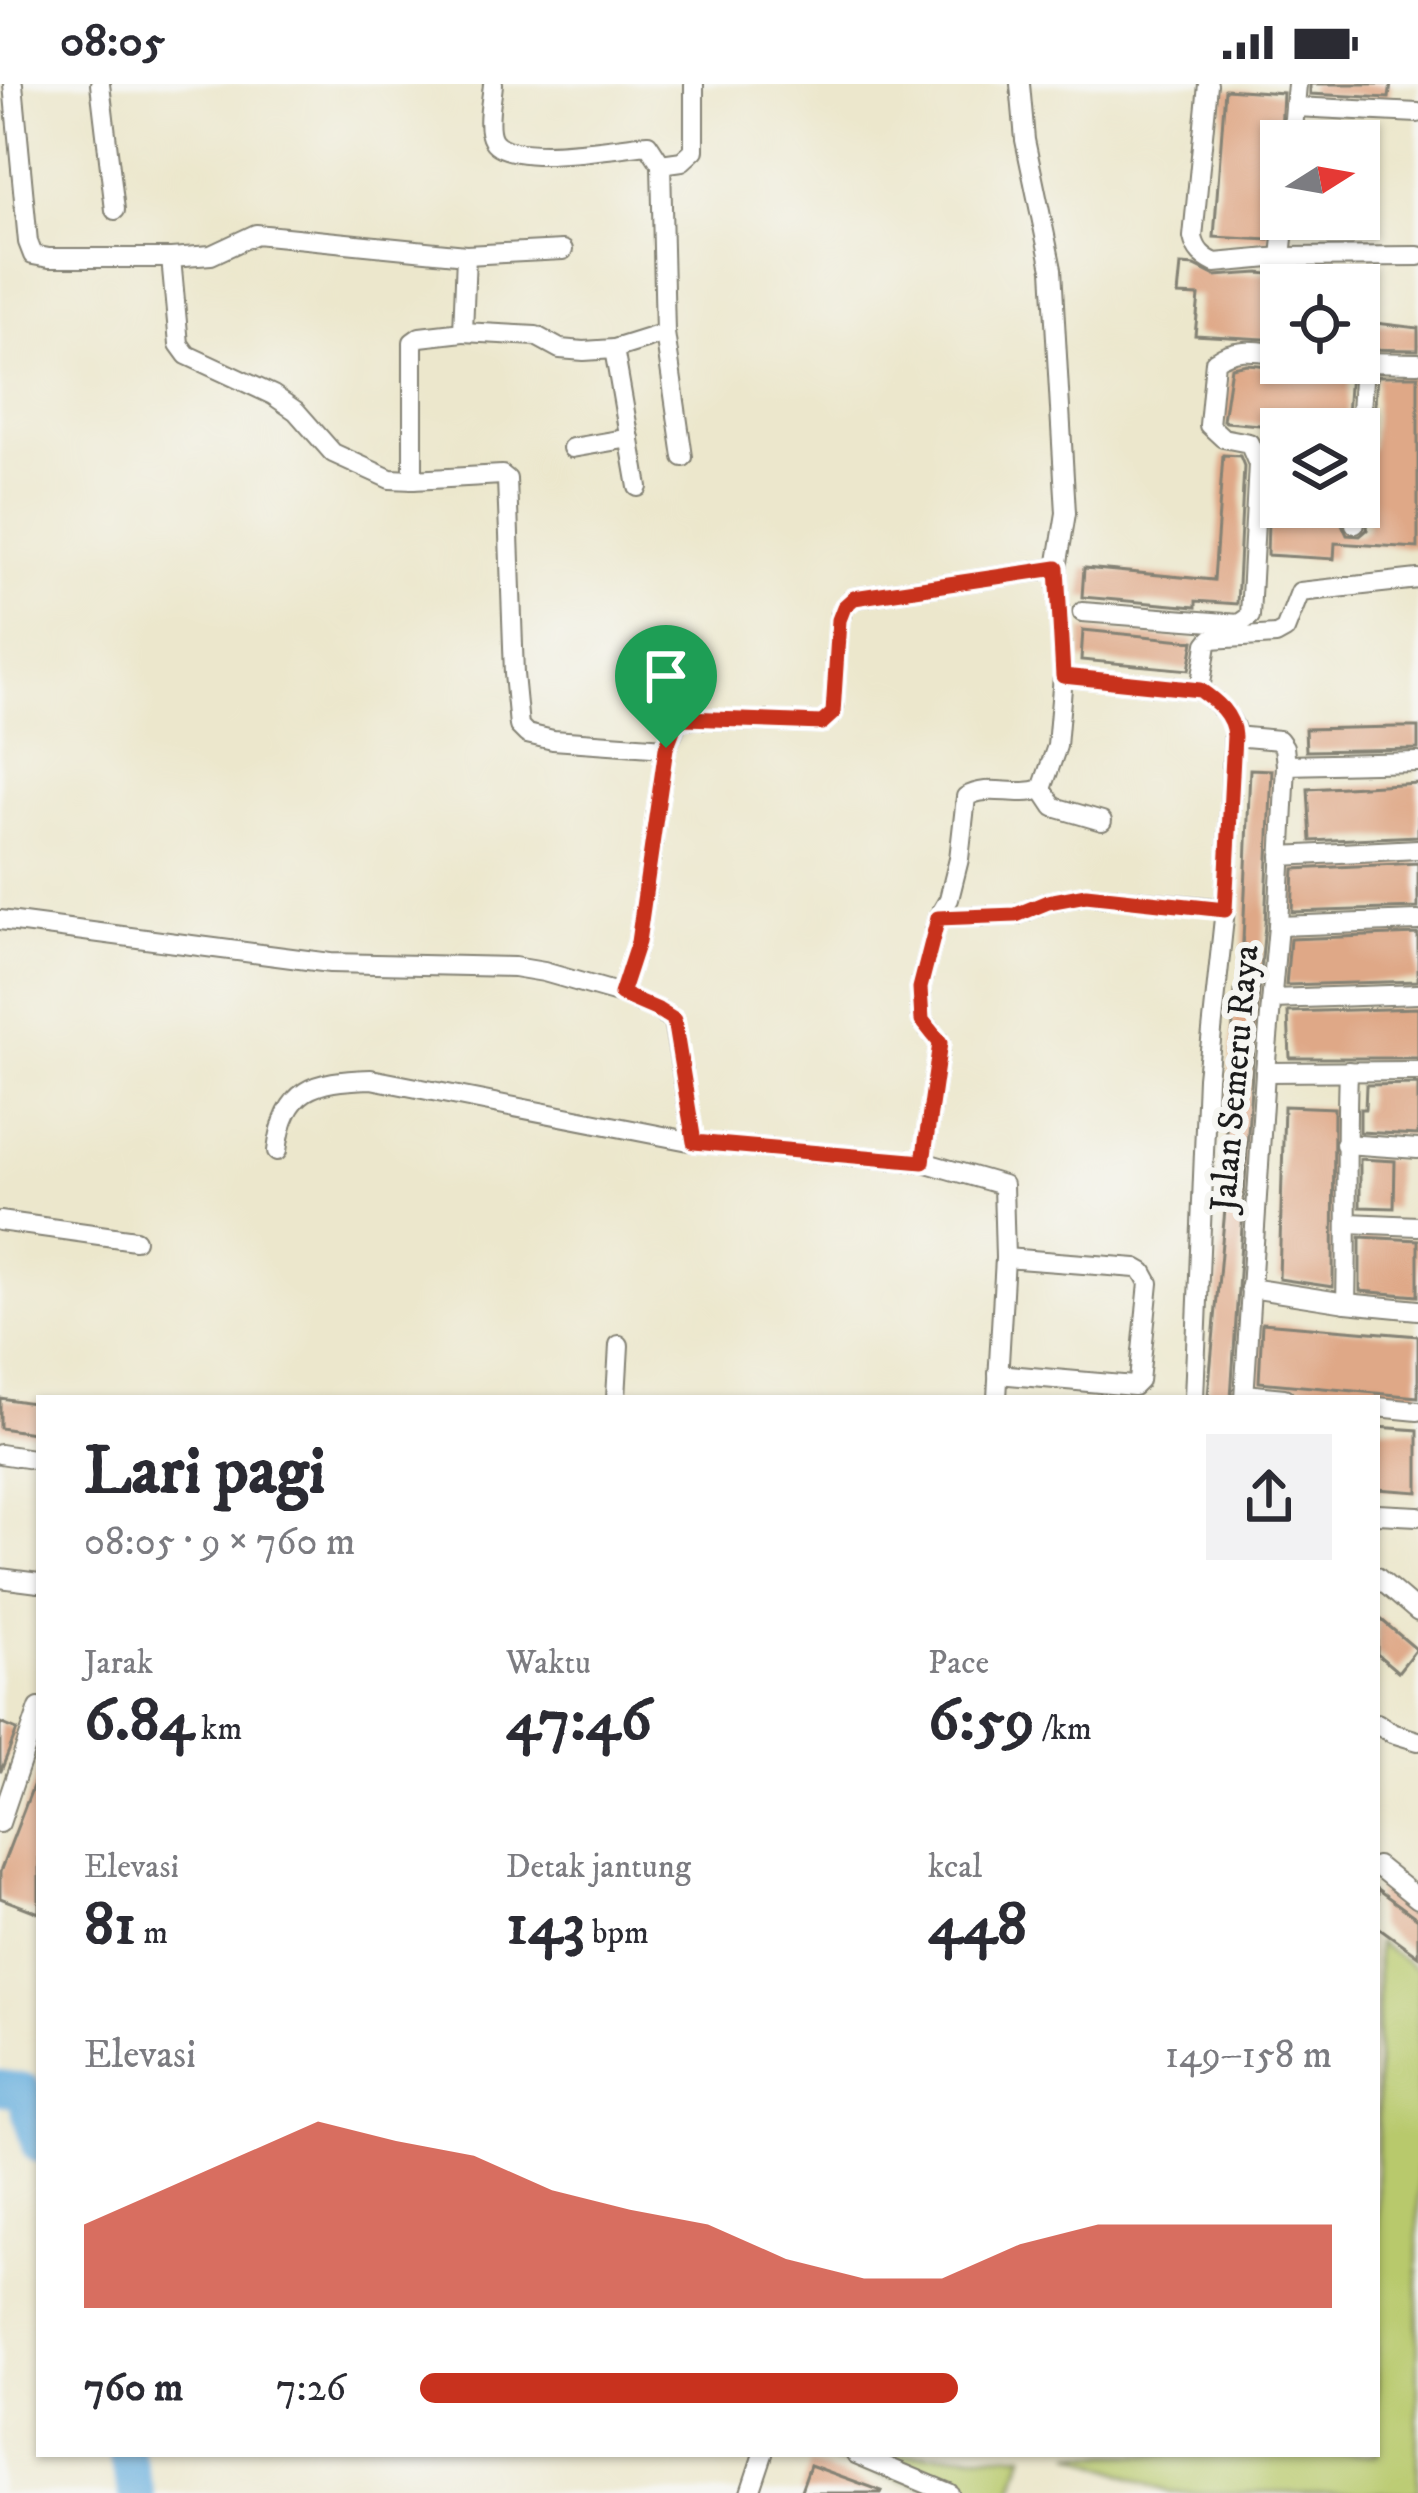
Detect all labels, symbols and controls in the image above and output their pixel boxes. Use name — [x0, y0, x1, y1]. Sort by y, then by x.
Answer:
text: 08:05 — [60, 14, 165, 70]
north arrow — [1260, 120, 1380, 240]
map controls — [1260, 120, 1380, 528]
button: locate — [1260, 264, 1380, 384]
button: layers — [1260, 408, 1380, 528]
pin — [615, 625, 717, 748]
icon: arrive — [633, 643, 699, 709]
street label: Jalan Semeru Raya — [1201, 943, 1270, 1216]
text: Lari pagi — [84, 1432, 326, 1514]
button: share — [1206, 1434, 1332, 1560]
text: 08:05 · 9 × 760 m — [84, 1518, 355, 1567]
text: Jarak — [84, 1643, 153, 1684]
text: Waktu — [506, 1643, 591, 1684]
text: Pace — [928, 1643, 989, 1684]
text: 6.84 — [84, 1684, 194, 1759]
text: 47:46 — [506, 1684, 652, 1759]
text: 6:59 — [928, 1684, 1035, 1759]
text: km — [194, 1709, 242, 1750]
text: /km — [1035, 1709, 1092, 1750]
text: Elevasi — [84, 1847, 179, 1888]
text: Detak jantung — [506, 1847, 691, 1888]
text: kcal — [928, 1847, 982, 1888]
text: 81 — [84, 1888, 136, 1963]
text: 143 — [506, 1888, 585, 1963]
text: 448 — [928, 1888, 1027, 1963]
text: m — [136, 1913, 168, 1954]
text: bpm — [585, 1913, 649, 1954]
text: Elevasi — [84, 2031, 196, 2080]
text: 149–158 m — [1165, 2031, 1332, 2080]
text: 760 m — [84, 2364, 183, 2413]
text: 7:26 — [276, 2364, 346, 2413]

